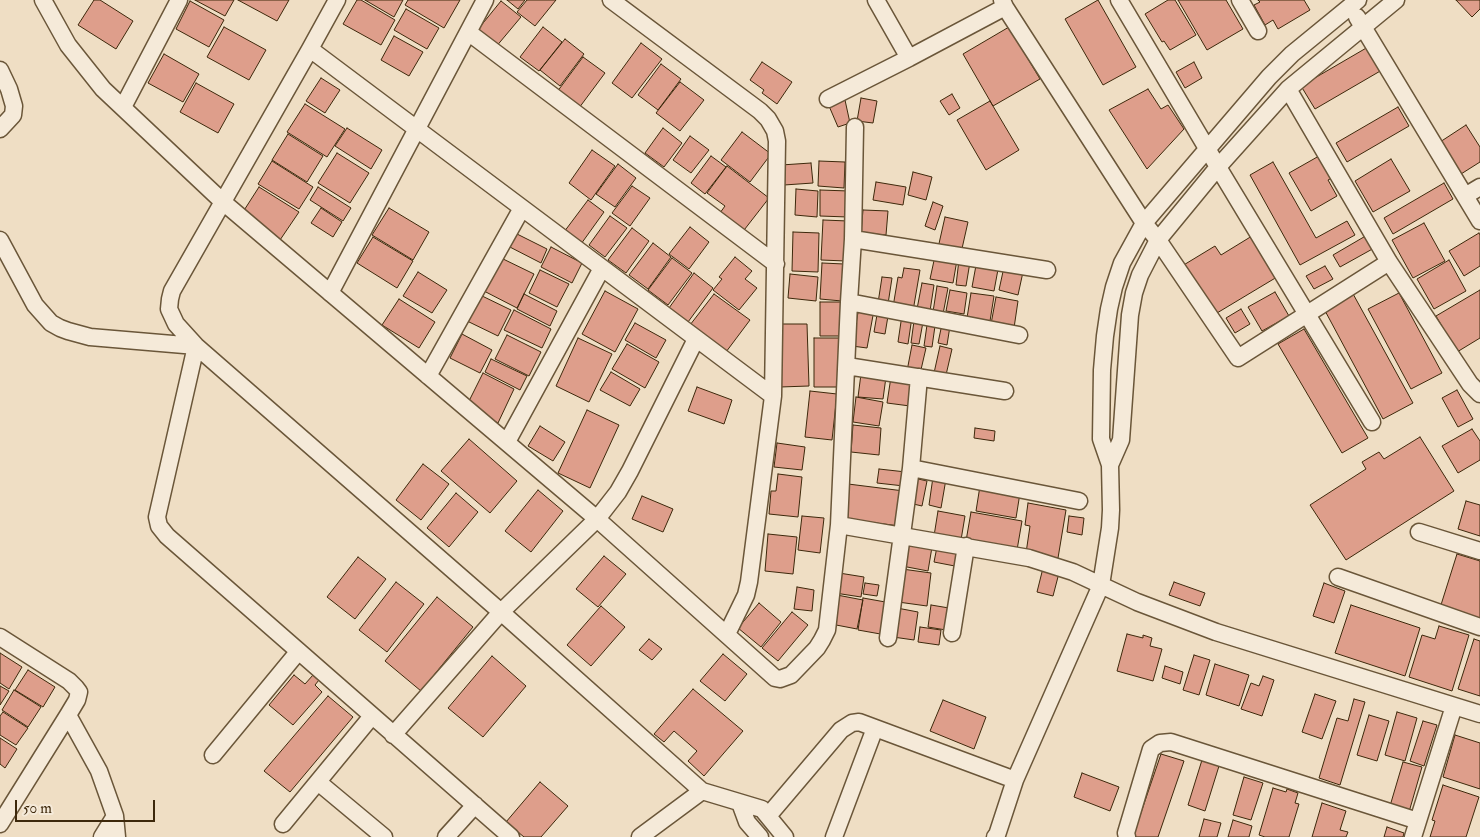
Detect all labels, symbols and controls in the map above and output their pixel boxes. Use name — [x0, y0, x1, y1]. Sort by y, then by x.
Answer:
scale bar — [18, 790, 158, 822]
text: 50 m — [23, 799, 52, 818]

